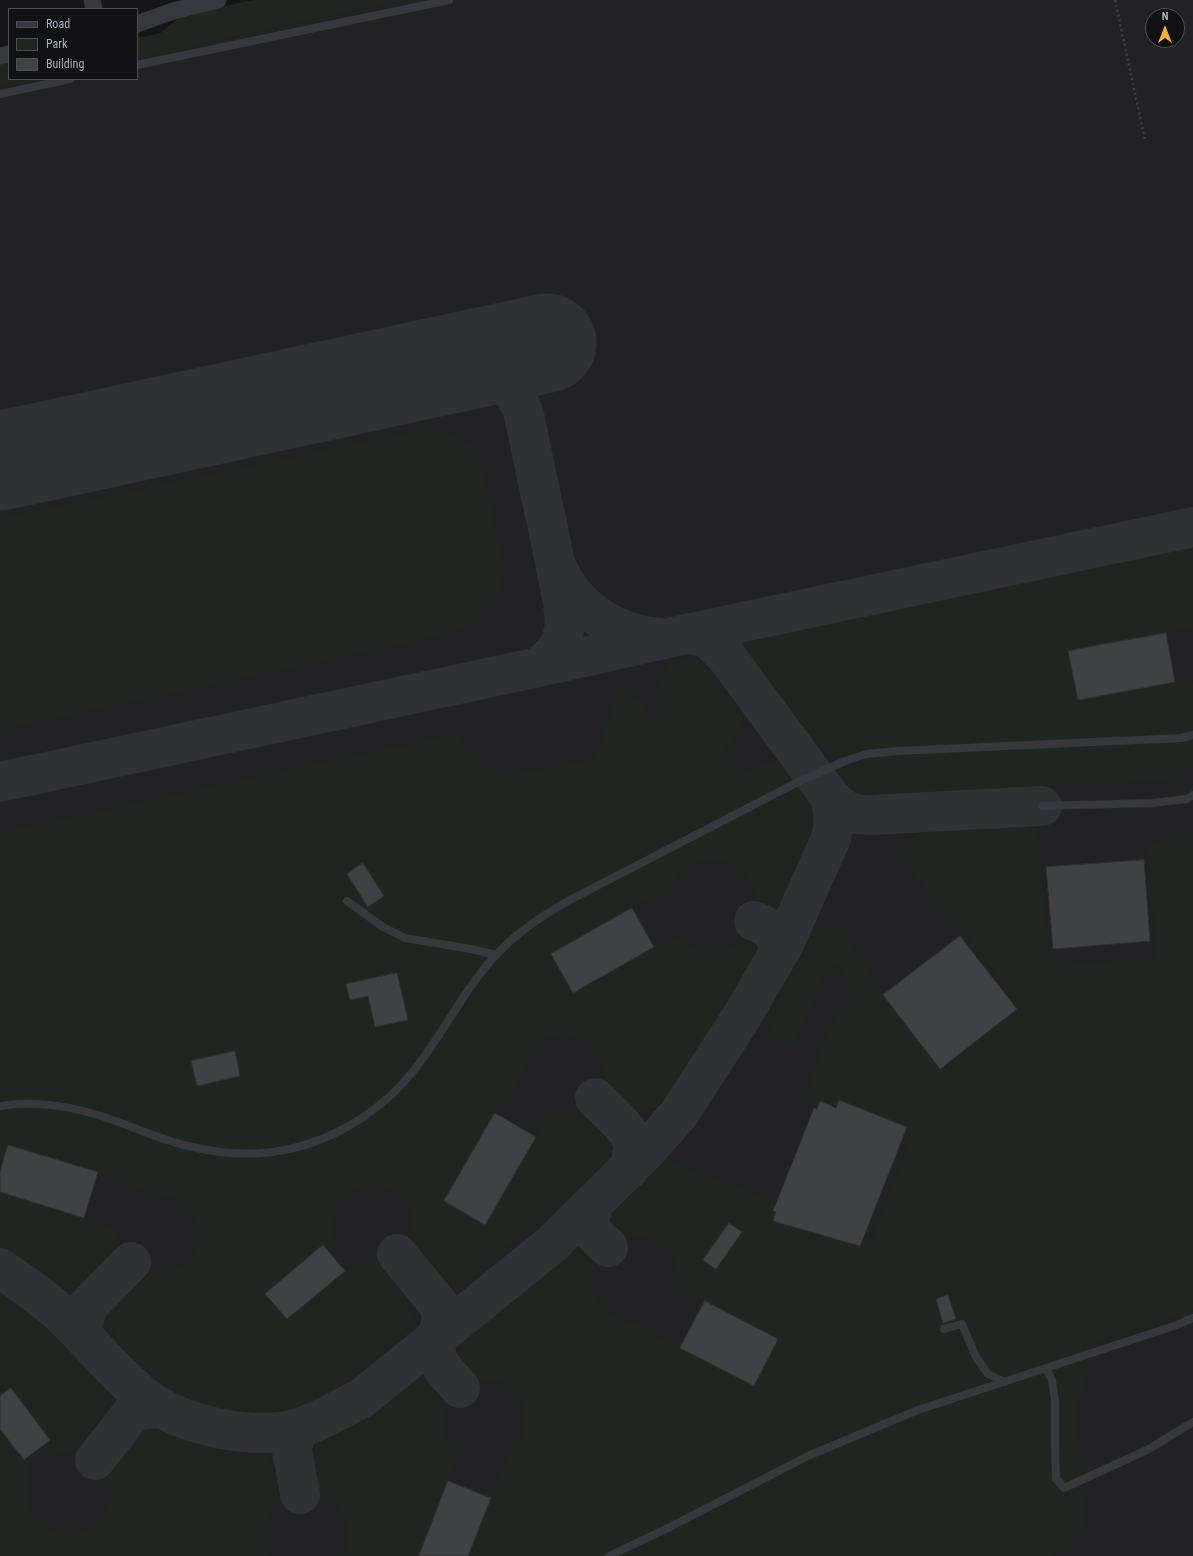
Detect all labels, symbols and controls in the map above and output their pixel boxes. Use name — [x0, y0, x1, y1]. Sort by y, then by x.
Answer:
legend — [8, 8, 138, 80]
north arrow — [1145, 8, 1185, 48]
text: N — [1162, 10, 1168, 23]
text: Road — [46, 17, 70, 31]
text: Park — [46, 37, 67, 51]
text: Building — [46, 57, 84, 71]

